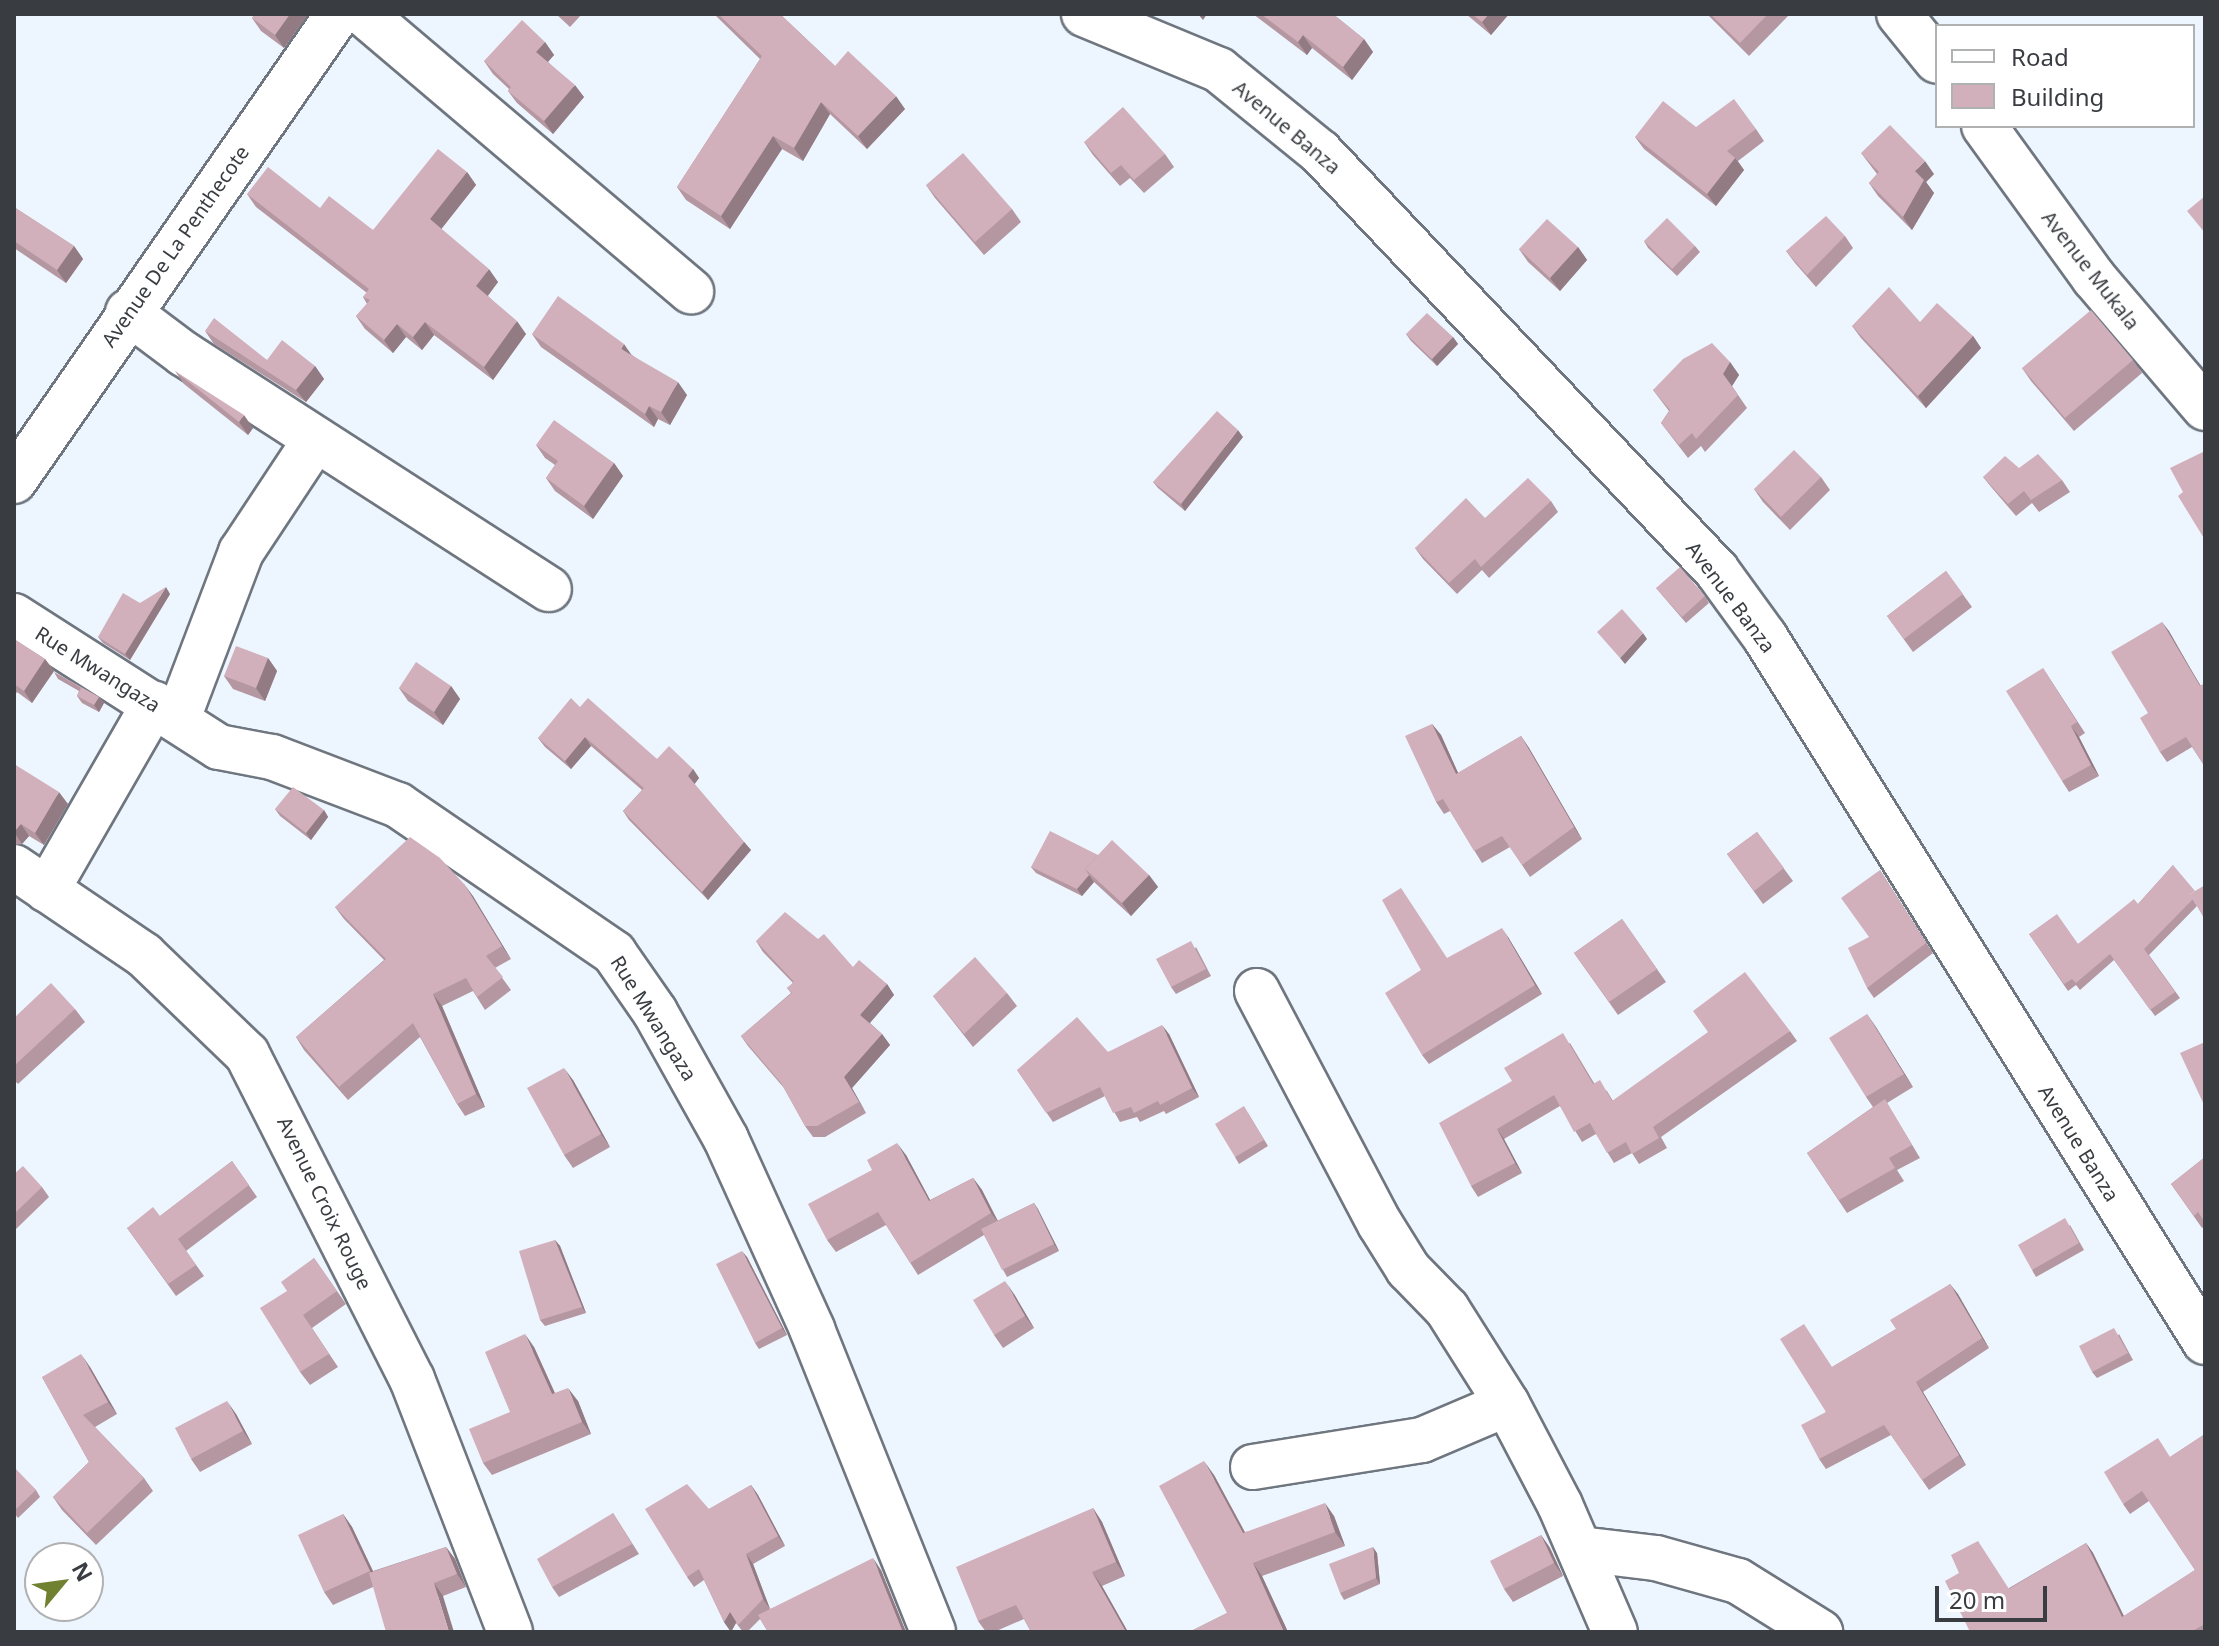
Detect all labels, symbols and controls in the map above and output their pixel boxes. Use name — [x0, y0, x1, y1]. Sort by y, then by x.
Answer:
legend — [1935, 24, 2195, 128]
text: Road — [2011, 40, 2069, 73]
street label: Avenue Banza — [1228, 75, 1346, 179]
text: Building — [2011, 80, 2104, 113]
street label: Avenue De La Penthecote — [96, 141, 254, 351]
street label: Avenue Mukala — [2037, 206, 2145, 334]
street label: Avenue Banza — [1682, 537, 1780, 657]
street label: Rue Mwangaza — [31, 621, 165, 717]
street label: Rue Mwangaza — [606, 951, 702, 1085]
street label: Avenue Banza — [2034, 1080, 2124, 1206]
street label: Avenue Croix Rouge — [273, 1113, 377, 1293]
north arrow — [24, 1542, 104, 1622]
text: N — [66, 1556, 101, 1586]
scale bar — [1939, 1570, 2051, 1620]
text: 20 m — [1949, 1583, 2005, 1616]

